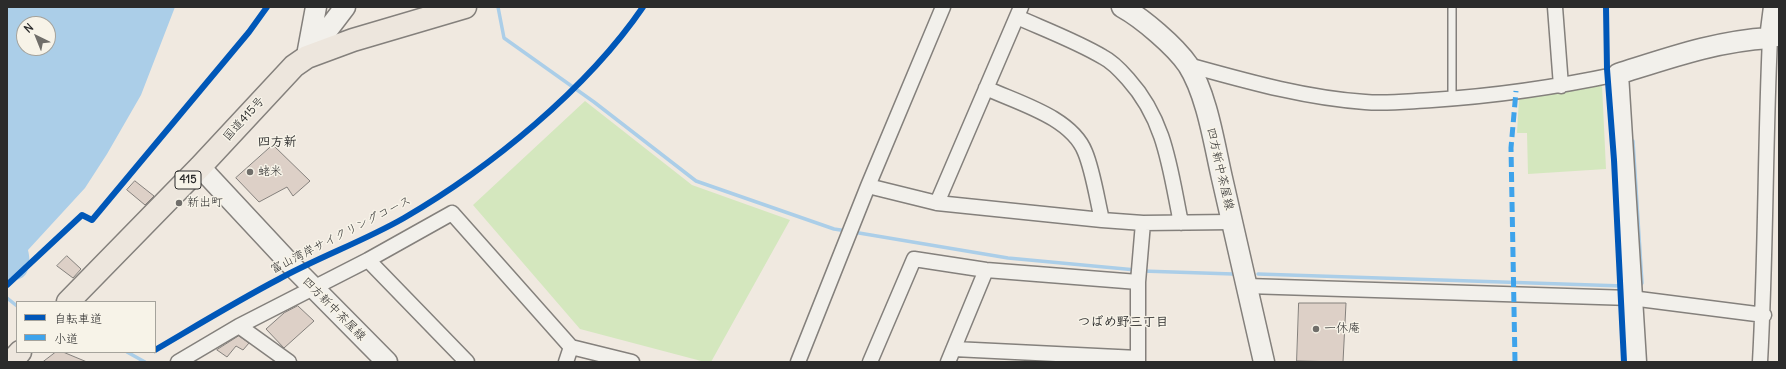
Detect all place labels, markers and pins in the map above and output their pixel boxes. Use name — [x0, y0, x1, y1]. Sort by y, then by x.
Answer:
place label: 蛯米 — [258, 165, 282, 179]
marker: 蛯米 — [245, 167, 255, 177]
place label: 新出町 — [187, 196, 223, 210]
marker: 新出町 — [174, 198, 184, 208]
place label: 一休庵 — [1324, 322, 1360, 336]
marker: 一休庵 — [1311, 324, 1321, 334]

